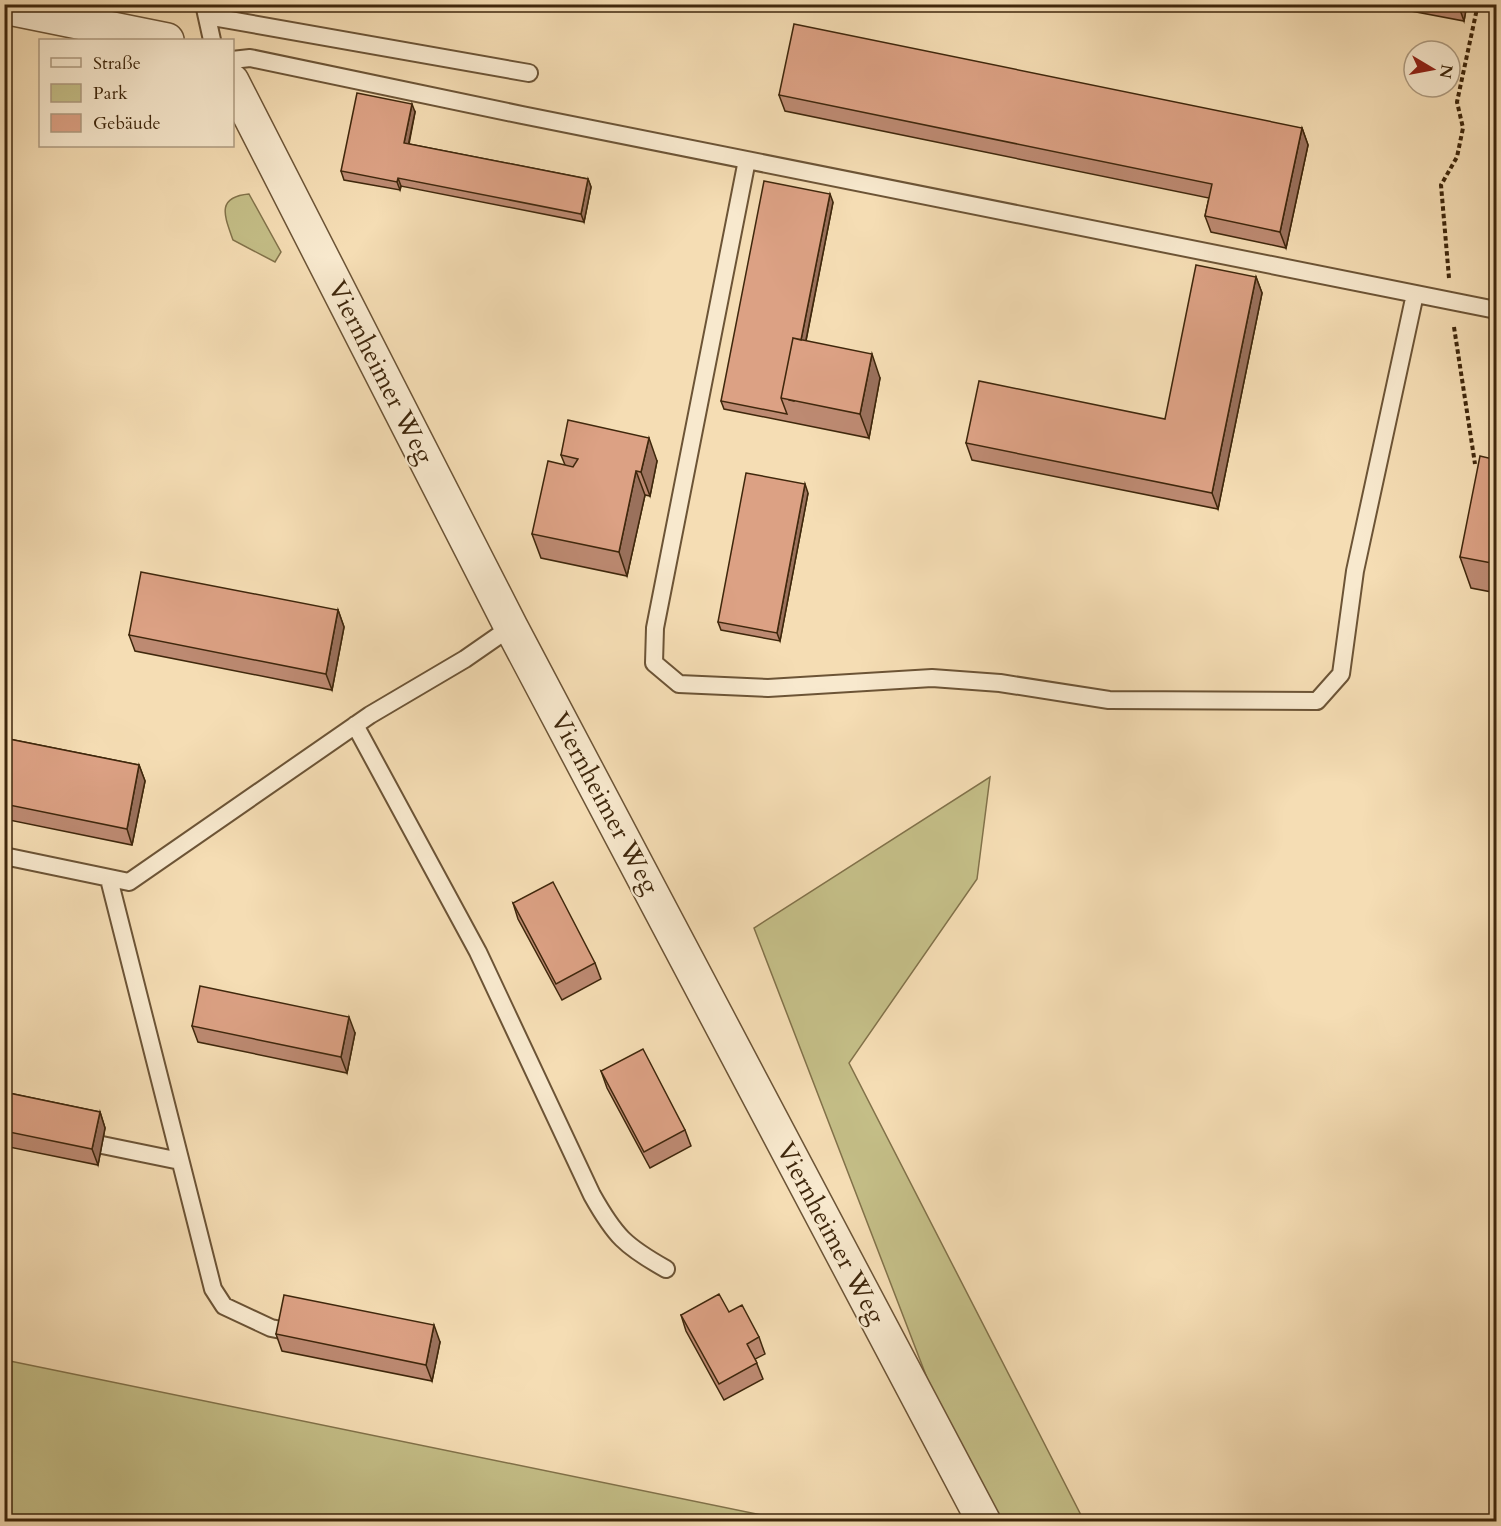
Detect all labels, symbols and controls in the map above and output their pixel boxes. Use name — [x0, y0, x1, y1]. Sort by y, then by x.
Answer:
legend — [39, 39, 234, 147]
north arrow — [1402, 39, 1462, 99]
text: Straße — [93, 51, 141, 76]
text: N — [1434, 63, 1458, 80]
text: Park — [93, 81, 128, 106]
text: Gebäude — [93, 111, 161, 136]
street label: Viernheimer Weg — [320, 274, 442, 470]
street label: Viernheimer Weg — [542, 706, 668, 900]
street label: Viernheimer Weg — [768, 1136, 894, 1330]

